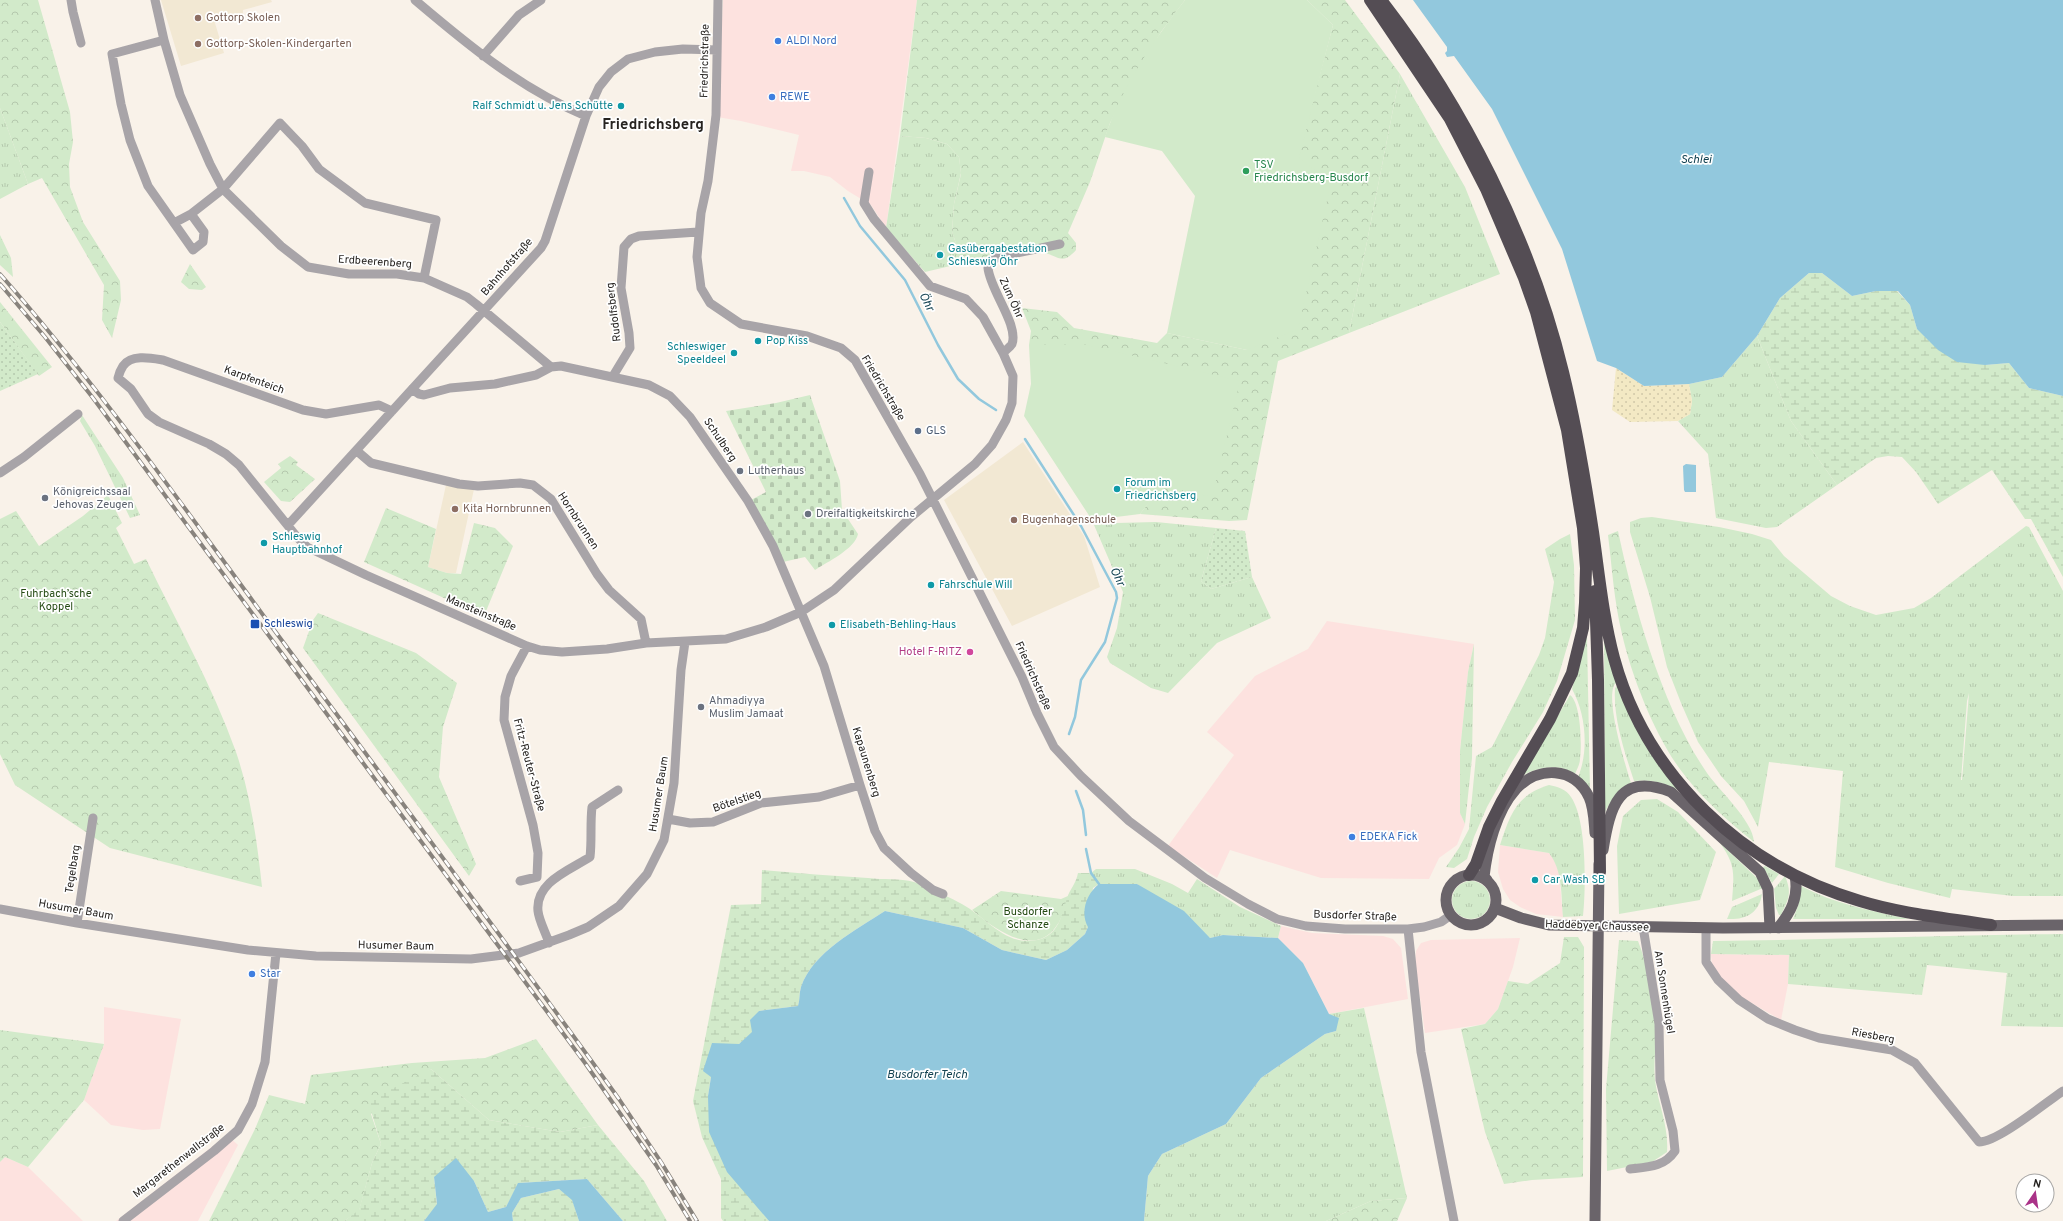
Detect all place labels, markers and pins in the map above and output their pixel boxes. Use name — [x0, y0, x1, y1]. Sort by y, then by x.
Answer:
place label: Gottorp Skolen — [206, 11, 280, 25]
marker: Gottorp Skolen — [193, 13, 203, 23]
place label: ALDI Nord — [786, 34, 837, 48]
marker: ALDI Nord — [773, 36, 783, 46]
place label: Gottorp-Skolen-Kindergarten — [206, 37, 352, 51]
marker: Gottorp-Skolen-Kindergarten — [193, 39, 203, 49]
place label: REWE — [780, 90, 810, 104]
marker: REWE — [767, 92, 777, 102]
place label: Ralf Schmidt u. Jens Schütte — [472, 99, 613, 113]
marker: Ralf Schmidt u. Jens Schütte — [616, 101, 626, 111]
place label: TSV Friedrichsberg-Busdorf — [1254, 158, 1368, 185]
marker: TSV Friedrichsberg-Busdorf — [1241, 166, 1251, 176]
place label: Gasübergabestation Schleswig Öhr — [948, 242, 1047, 269]
marker: Gasübergabestation Schleswig Öhr — [935, 250, 945, 260]
place label: Pop Kiss — [766, 334, 808, 348]
marker: Pop Kiss — [753, 336, 763, 346]
place label: Schleswiger Speeldeel — [667, 340, 727, 367]
marker: Schleswiger Speeldeel — [729, 348, 739, 358]
place label: GLS — [926, 424, 946, 438]
marker: GLS — [913, 426, 923, 436]
place label: Lutherhaus — [748, 464, 804, 478]
marker: Lutherhaus — [735, 466, 745, 476]
place label: Forum im Friedrichsberg — [1125, 476, 1196, 503]
marker: Forum im Friedrichsberg — [1112, 484, 1122, 494]
place label: Königreichssaal Jehovas Zeugen — [53, 485, 134, 512]
marker: Königreichssaal Jehovas Zeugen — [40, 493, 50, 503]
place label: Kita Hornbrunnen — [463, 502, 551, 516]
marker: Kita Hornbrunnen — [450, 504, 460, 514]
place label: Dreifaltigkeitskirche — [816, 507, 915, 521]
marker: Dreifaltigkeitskirche — [803, 509, 813, 519]
place label: Bugenhagenschule — [1022, 513, 1116, 527]
marker: Bugenhagenschule — [1009, 515, 1019, 525]
place label: Schleswig Hauptbahnhof — [272, 530, 343, 557]
marker: Schleswig Hauptbahnhof — [259, 538, 269, 548]
place label: Fahrschule Will — [939, 578, 1013, 592]
marker: Fahrschule Will — [926, 580, 936, 590]
place label: Schleswig — [264, 617, 313, 631]
marker: Schleswig — [249, 618, 261, 630]
place label: Elisabeth-Behling-Haus — [840, 618, 956, 632]
marker: Elisabeth-Behling-Haus — [827, 620, 837, 630]
place label: Hotel F-RITZ — [899, 645, 962, 659]
marker: Hotel F-RITZ — [965, 647, 975, 657]
place label: Ahmadiyya Muslim Jamaat — [709, 694, 784, 721]
marker: Ahmadiyya Muslim Jamaat — [696, 702, 706, 712]
place label: EDEKA Fick — [1360, 830, 1418, 844]
marker: EDEKA Fick — [1347, 832, 1357, 842]
place label: Car Wash SB — [1543, 873, 1605, 887]
marker: Car Wash SB — [1530, 875, 1540, 885]
place label: Star — [260, 967, 281, 981]
marker: Star — [247, 969, 257, 979]

